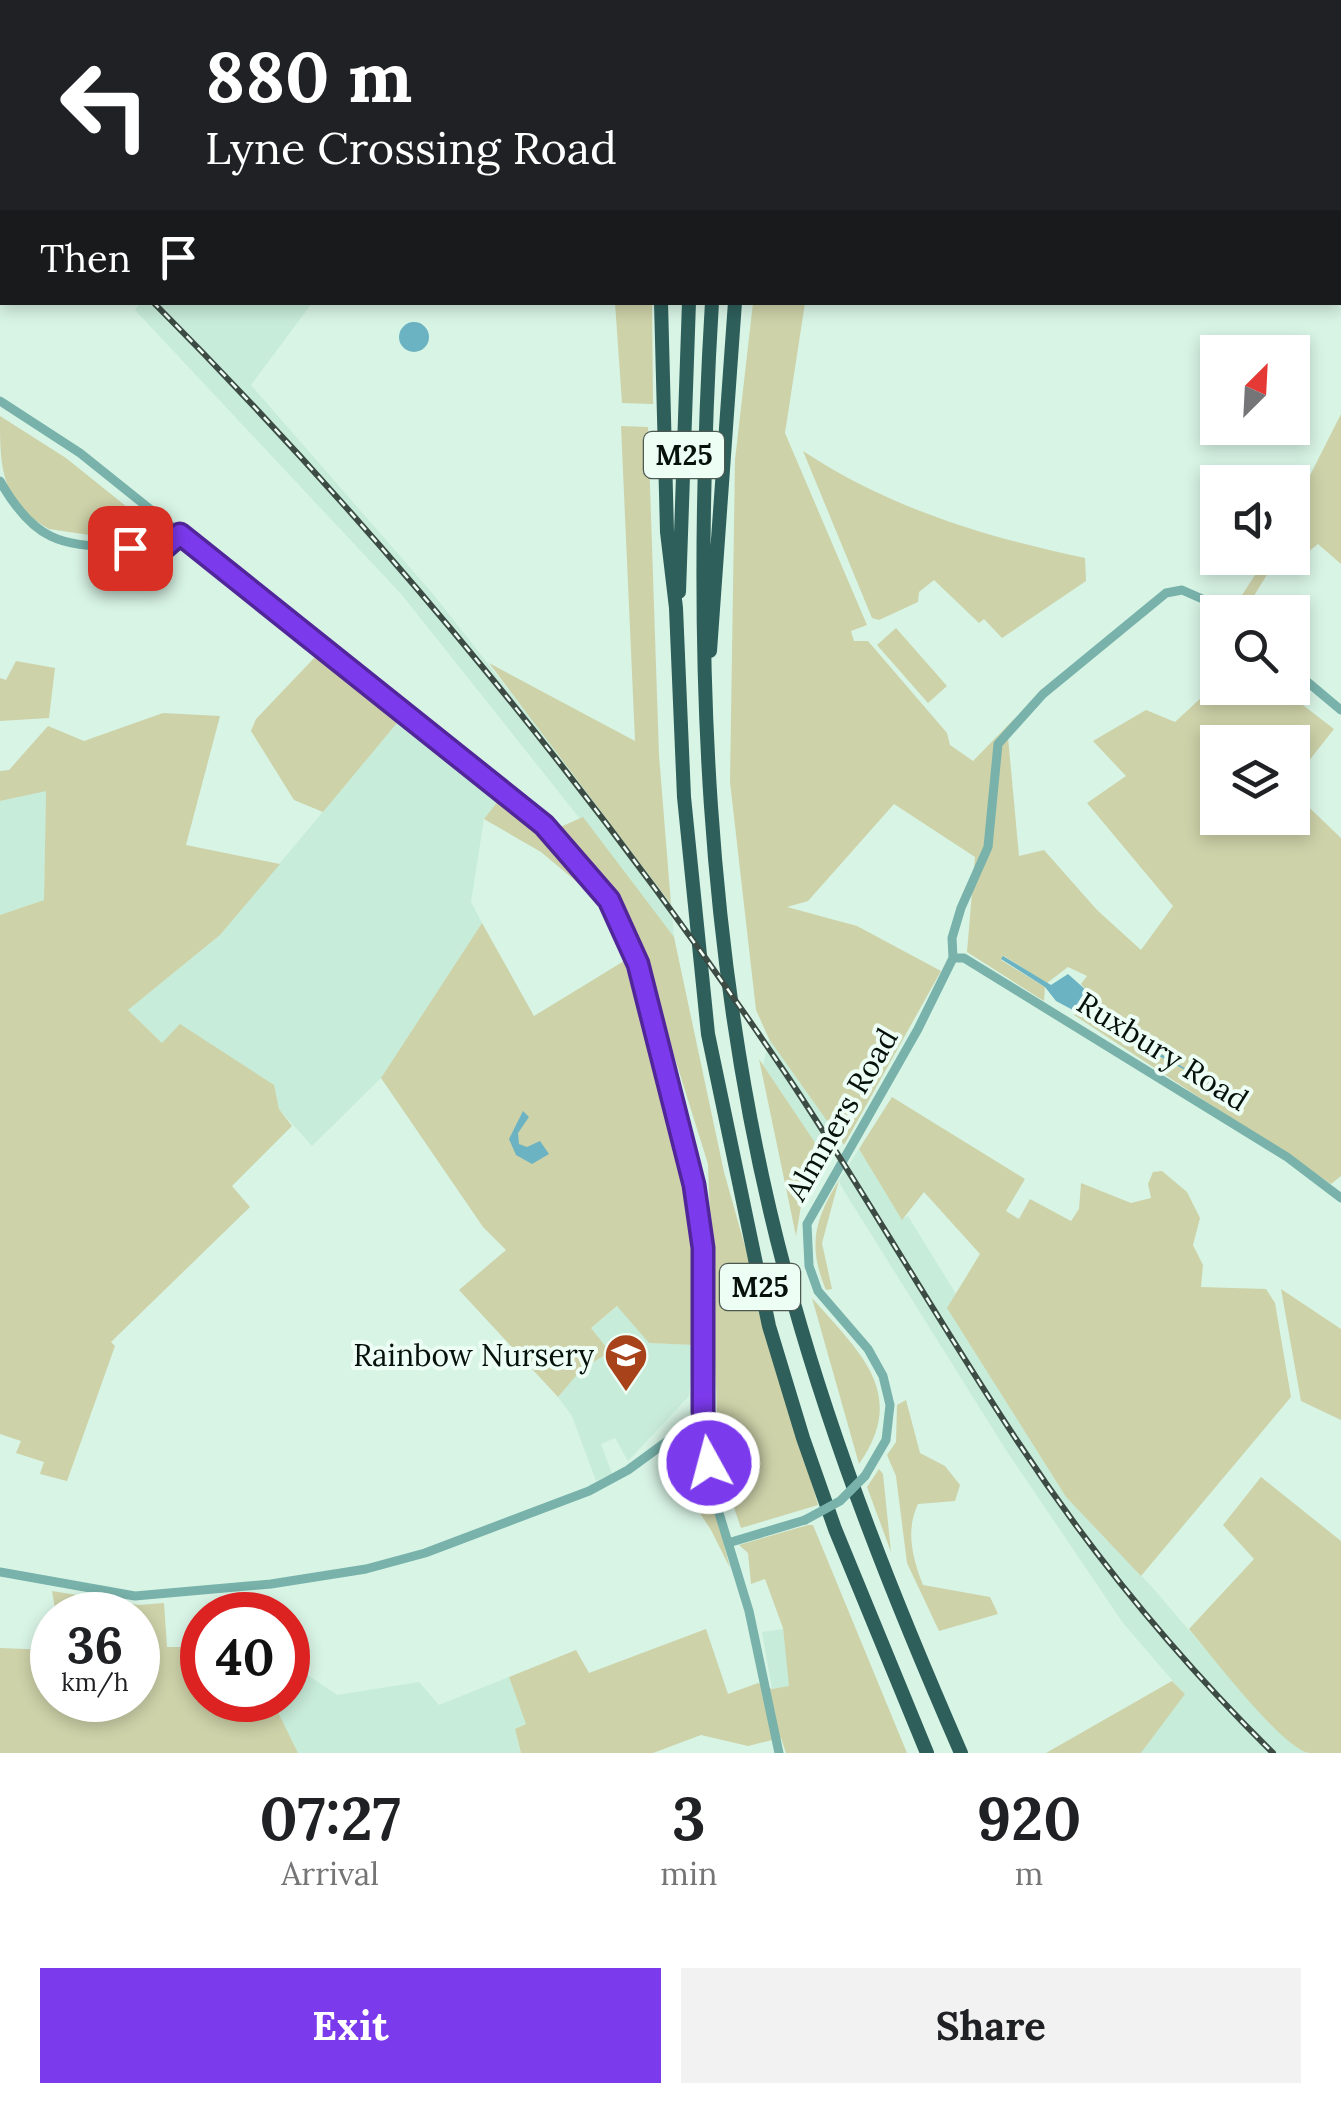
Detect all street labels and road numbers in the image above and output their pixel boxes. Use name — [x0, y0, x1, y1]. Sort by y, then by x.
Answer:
road number: M25 — [644, 432, 724, 478]
street label: Ruxbury Road — [1070, 983, 1256, 1120]
street label: Almners Road — [776, 1021, 906, 1208]
road number: M25 — [720, 1264, 800, 1310]

